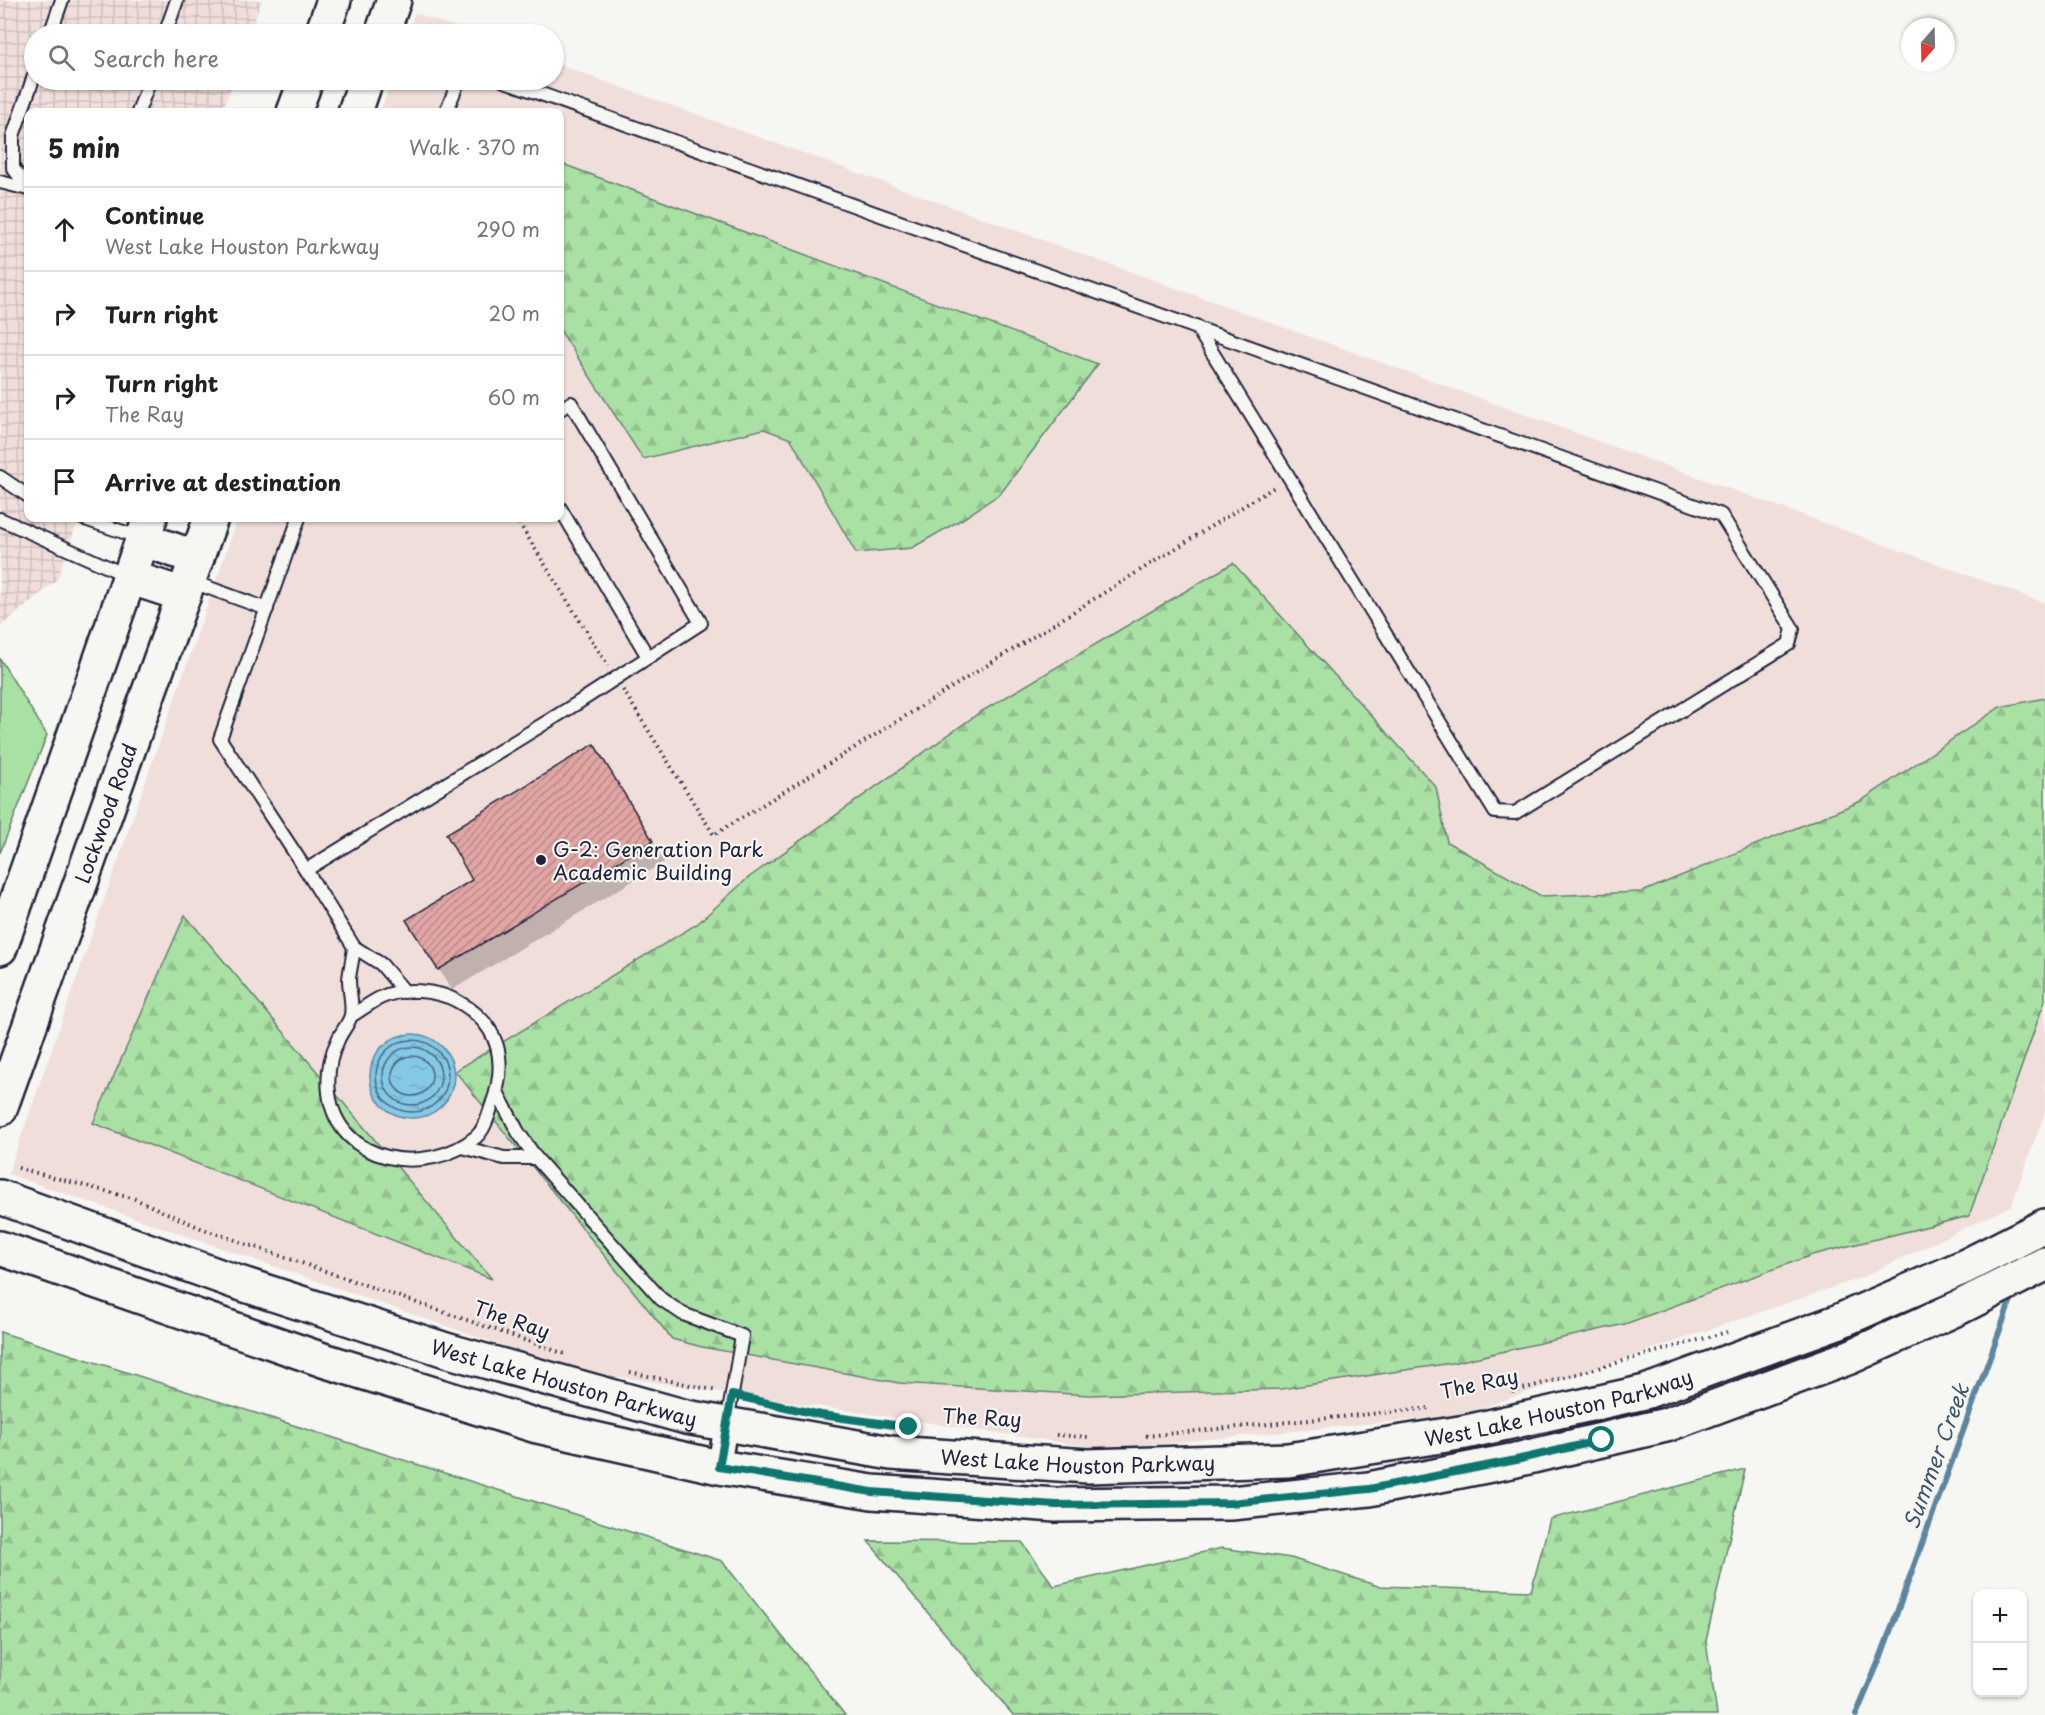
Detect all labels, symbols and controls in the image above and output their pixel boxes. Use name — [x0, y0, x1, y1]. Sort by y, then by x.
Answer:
north arrow — [1901, 18, 1955, 72]
search box — [24, 24, 564, 90]
icon: search — [45, 41, 78, 74]
text: Search here — [93, 41, 219, 74]
text: 5 min — [48, 128, 120, 167]
text: Walk · 370 m — [409, 132, 540, 162]
text: Continue — [105, 198, 204, 231]
icon: ahead — [48, 213, 81, 246]
text: 290 m — [476, 214, 540, 244]
text: West Lake Houston Parkway — [105, 231, 380, 261]
icon: right — [48, 297, 81, 330]
text: Turn right — [105, 297, 218, 330]
text: 20 m — [488, 298, 540, 328]
text: Turn right — [105, 366, 218, 399]
icon: right — [48, 381, 81, 414]
text: 60 m — [488, 382, 540, 412]
text: The Ray — [105, 399, 184, 429]
icon: arrive — [48, 465, 81, 498]
text: Arrive at destination — [105, 465, 341, 498]
street label: Lockwood Road — [67, 739, 144, 887]
place label: G-2: Generation Park Academic Building — [553, 834, 763, 887]
marker: G-2: Generation Park Academic Building — [534, 853, 548, 867]
street label: The Ray — [470, 1292, 554, 1346]
street label: West Lake Houston Parkway — [427, 1331, 699, 1434]
street label: The Ray — [1437, 1360, 1521, 1406]
street label: West Lake Houston Parkway — [1422, 1361, 1697, 1453]
water label: Summer Creek — [1894, 1378, 1976, 1533]
street label: The Ray — [942, 1400, 1022, 1434]
route end — [895, 1413, 921, 1439]
route start — [1588, 1426, 1614, 1452]
street label: West Lake Houston Parkway — [940, 1441, 1215, 1481]
map controls — [1973, 1589, 2027, 1697]
button: + — [1973, 1589, 2027, 1643]
button: − — [1973, 1643, 2027, 1697]

